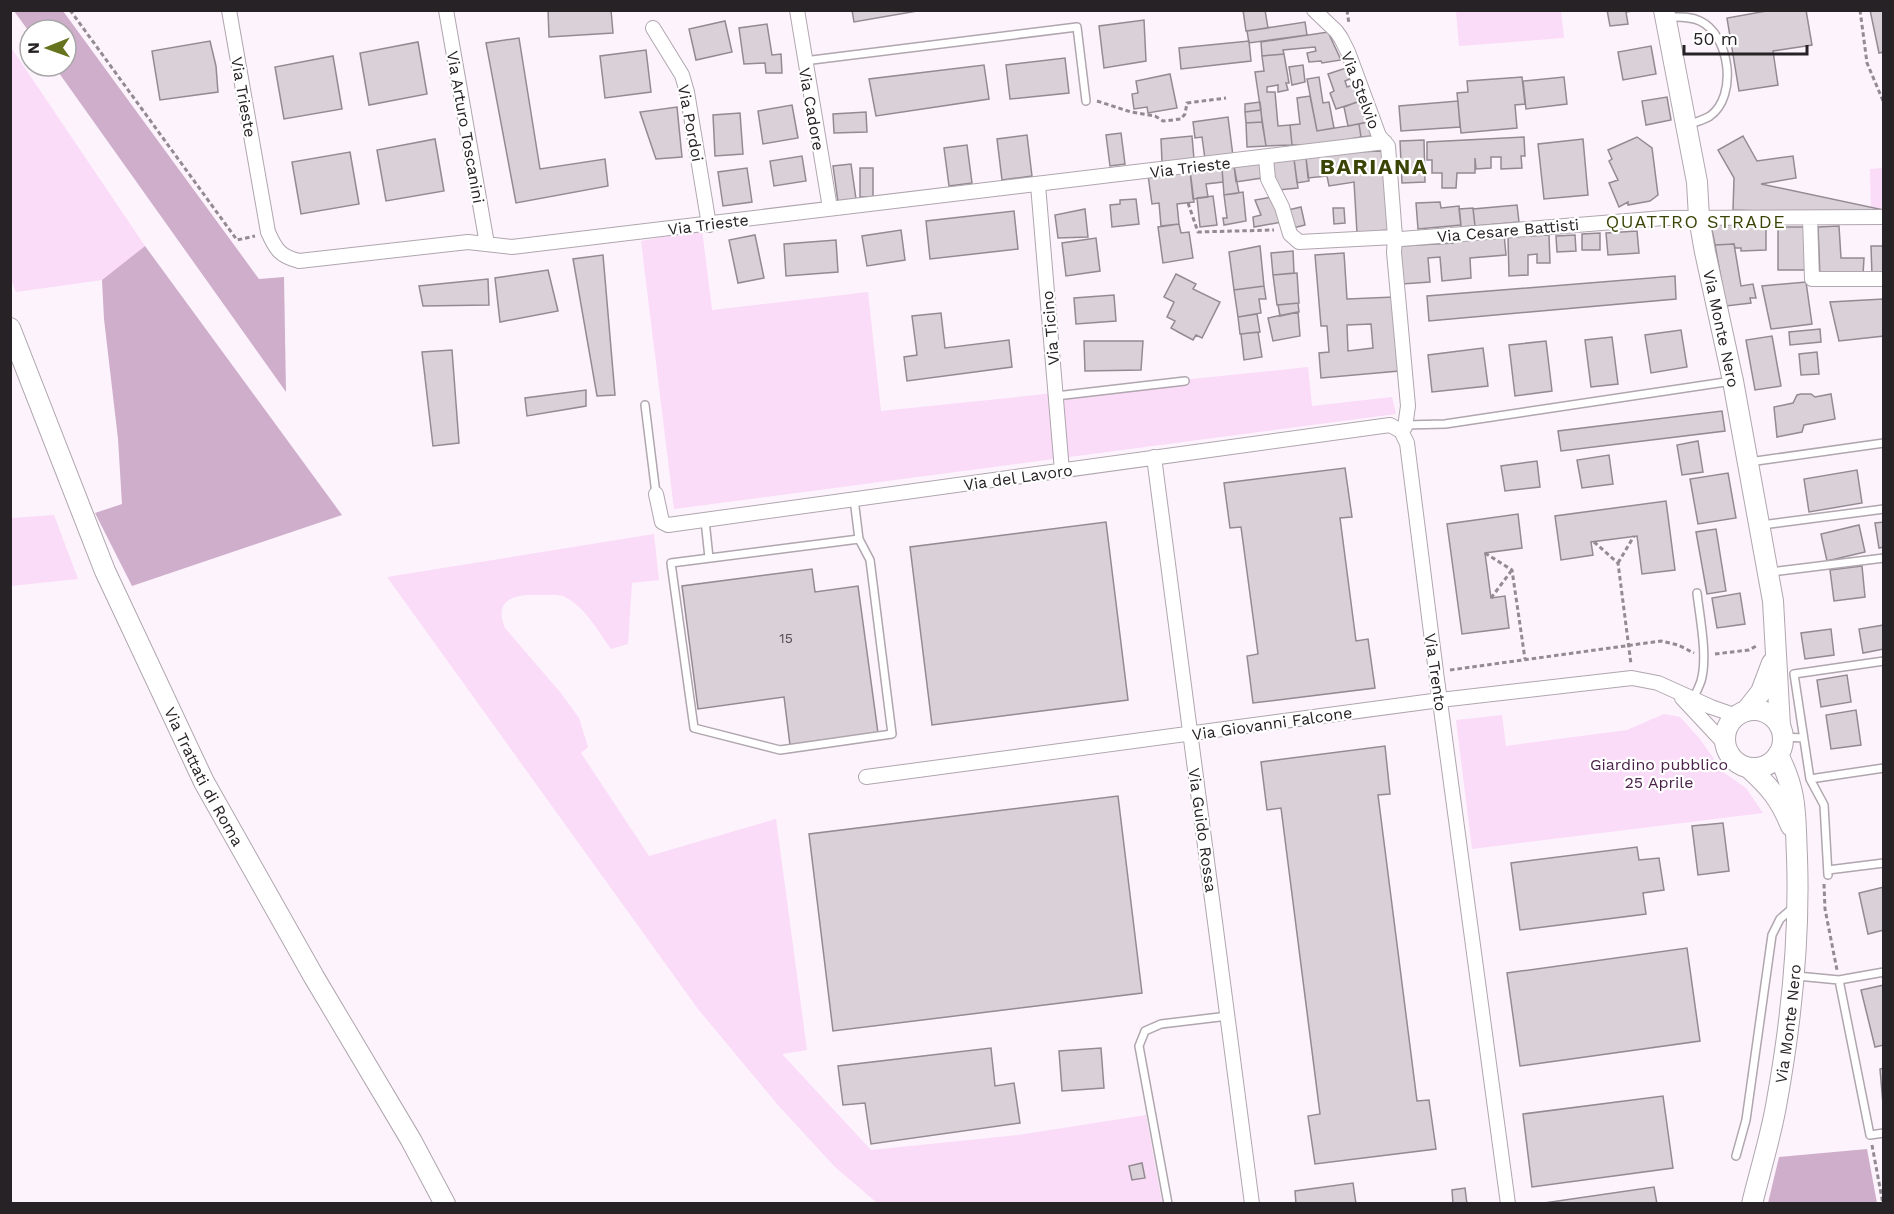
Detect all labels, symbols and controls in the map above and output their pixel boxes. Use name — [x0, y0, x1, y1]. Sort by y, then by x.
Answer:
north arrow — [18, 18, 78, 78]
scale bar — [1684, 18, 1807, 56]
text: 50 m — [1693, 28, 1738, 49]
text: N — [24, 42, 43, 54]
street label: Via Arturo Toscanini — [443, 49, 488, 205]
street label: Via Stelvio — [1337, 49, 1384, 132]
street label: Via Trieste — [227, 55, 260, 139]
street label: Via Cadore — [795, 66, 828, 152]
street label: Via Pordoi — [674, 83, 707, 163]
street label: Via Trieste — [1149, 153, 1232, 182]
district label: BARIANA — [1320, 154, 1428, 179]
street label: Via Trieste — [667, 210, 750, 239]
district label: QUATTRO STRADE — [1606, 211, 1786, 232]
street label: Via Cesare Battisti — [1436, 215, 1580, 246]
street label: Via Monte Nero — [1699, 268, 1743, 389]
street label: Via Ticino — [1038, 290, 1063, 366]
street label: Via del Lavoro — [962, 460, 1074, 495]
house number: 15 — [779, 630, 793, 646]
street label: Via Trento — [1421, 632, 1450, 712]
street label: Via Giovanni Falcone — [1191, 703, 1353, 744]
street label: Via Trattati di Roma — [160, 704, 247, 850]
park label: Giardino pubblico 25 Aprile — [1590, 755, 1728, 792]
street label: Via Guido Rossa — [1184, 767, 1221, 894]
street label: Via Monte Nero — [1771, 964, 1805, 1085]

